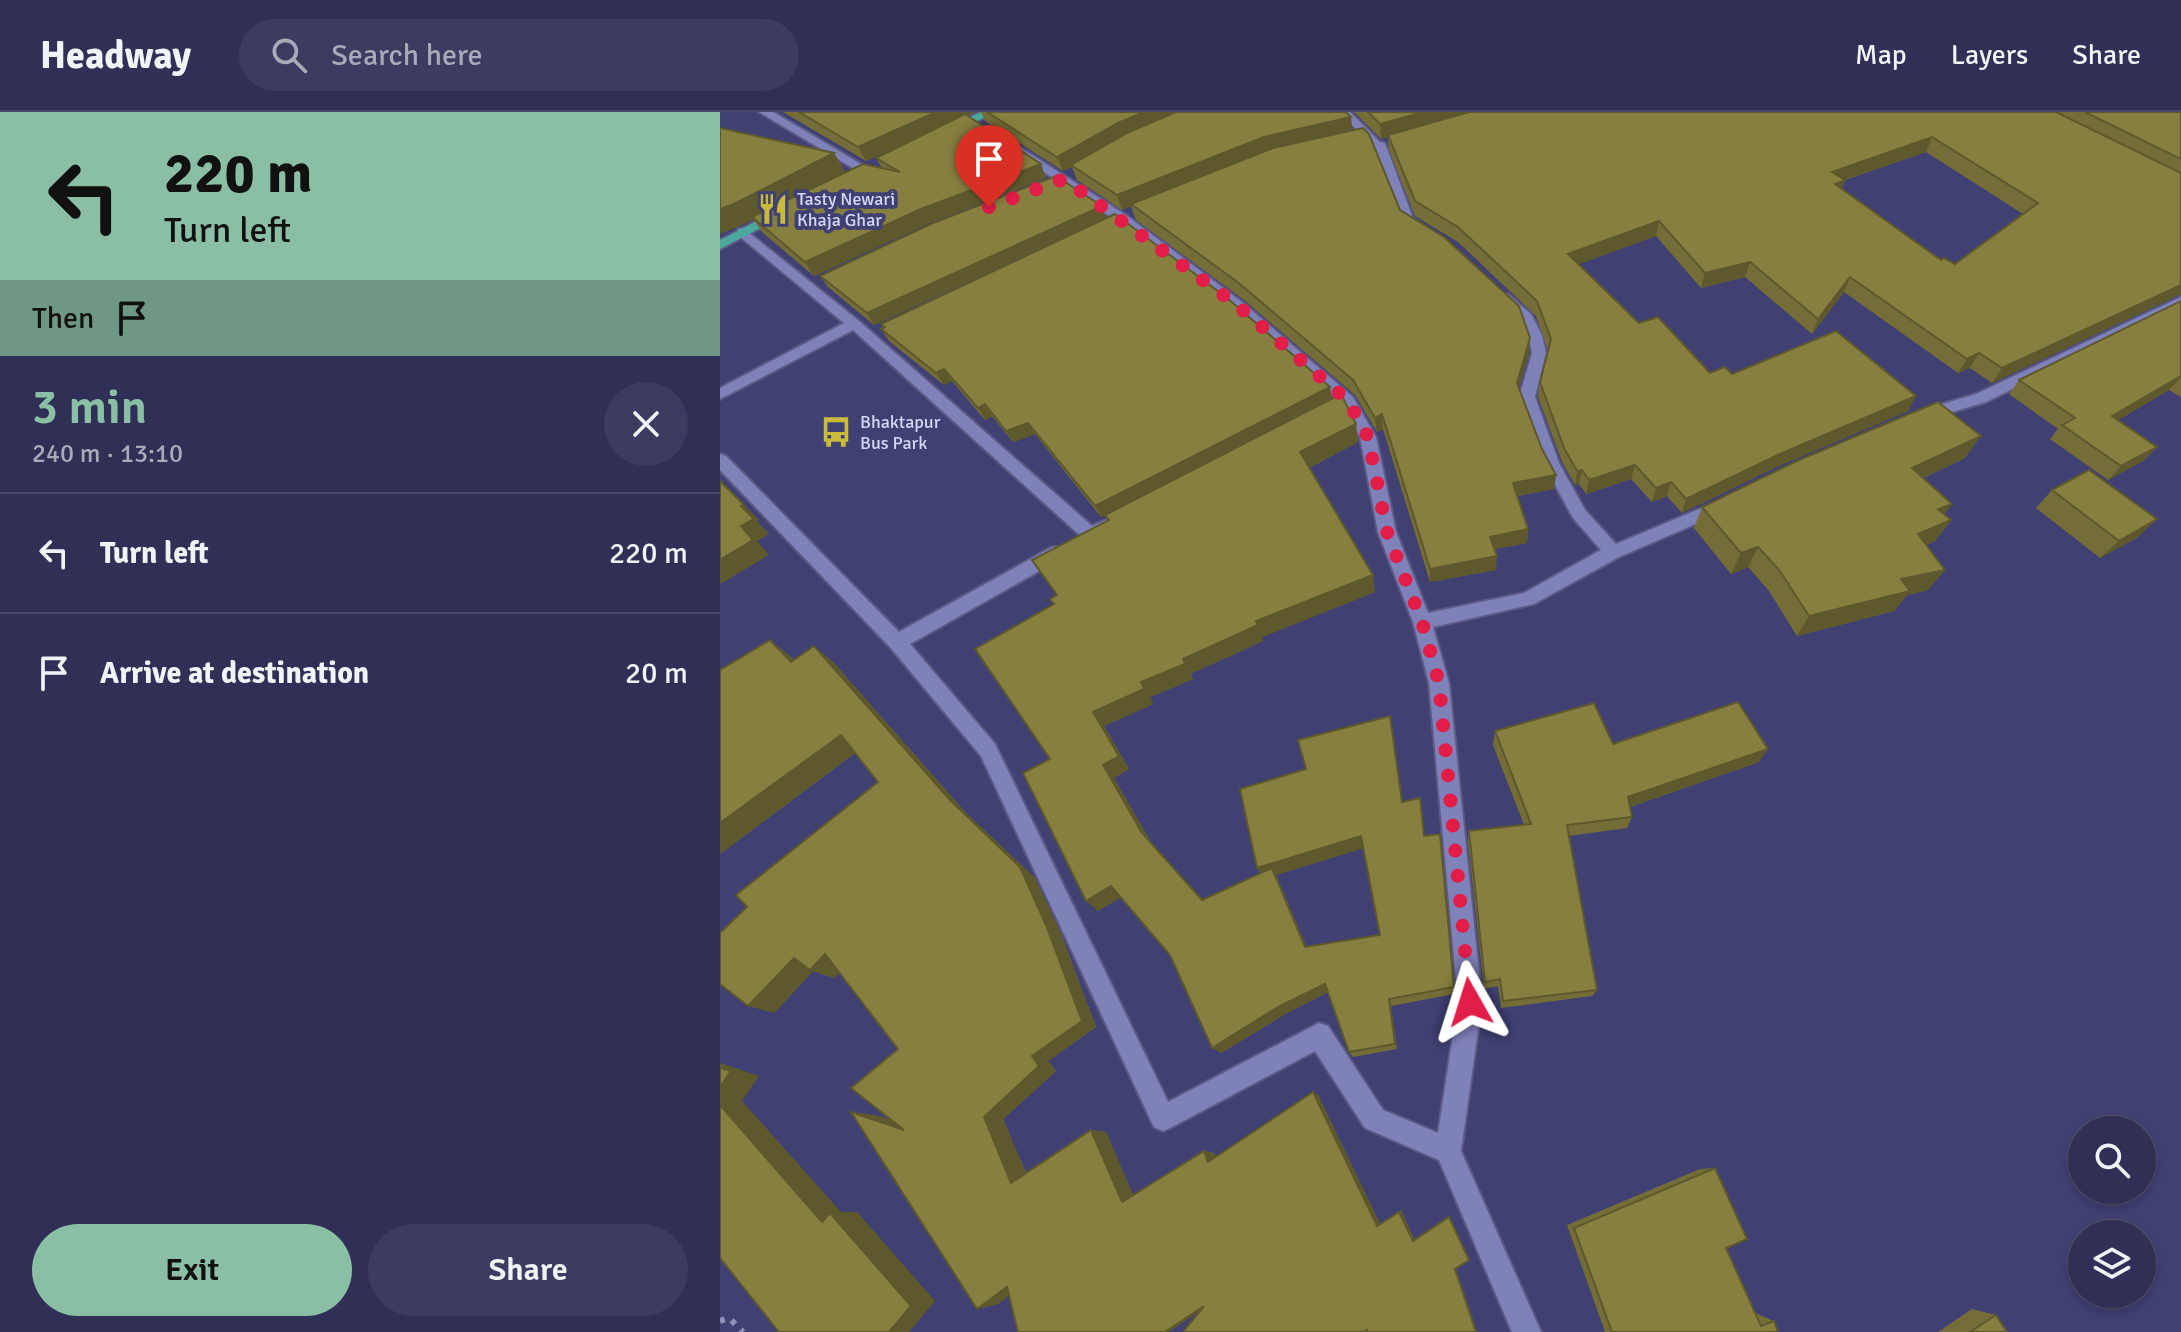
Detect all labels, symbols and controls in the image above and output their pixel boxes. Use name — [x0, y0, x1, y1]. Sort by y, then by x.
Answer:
search box — [239, 19, 799, 91]
text: Headway — [40, 32, 191, 79]
icon: search — [267, 33, 311, 77]
text: Search here — [331, 37, 482, 74]
text: Map — [1855, 38, 1907, 72]
text: Layers — [1951, 38, 2028, 72]
text: Share — [2072, 38, 2141, 72]
pin — [955, 125, 1023, 207]
icon: arrive — [967, 137, 1011, 181]
text: 220 m — [164, 139, 312, 208]
icon: left — [32, 144, 136, 248]
place label: Tasty Newari Khaja Ghar — [797, 188, 895, 231]
restaurant icon: Tasty Newari Khaja Ghar — [756, 192, 790, 226]
text: Turn left — [164, 208, 291, 253]
icon: arrive — [110, 296, 154, 340]
text: Then — [32, 300, 94, 337]
text: 3 min — [32, 378, 147, 437]
button: close — [604, 382, 688, 466]
place label: Bhaktapur Bus Park — [860, 411, 941, 454]
bus stop icon: Bhaktapur Bus Park — [819, 415, 853, 449]
text: 240 m · 13:10 — [32, 438, 183, 470]
icon: left — [32, 531, 76, 575]
text: Turn left — [100, 535, 209, 572]
text: 220 m — [609, 535, 688, 572]
icon: arrive — [32, 651, 76, 695]
text: Arrive at destination — [100, 655, 369, 692]
text: 20 m — [625, 655, 688, 692]
position arrow — [1428, 960, 1512, 1044]
map controls — [2068, 1116, 2156, 1308]
button: search — [2068, 1116, 2156, 1204]
button: layers — [2068, 1220, 2156, 1308]
button: Exit — [32, 1224, 352, 1316]
button: Share — [368, 1224, 688, 1316]

